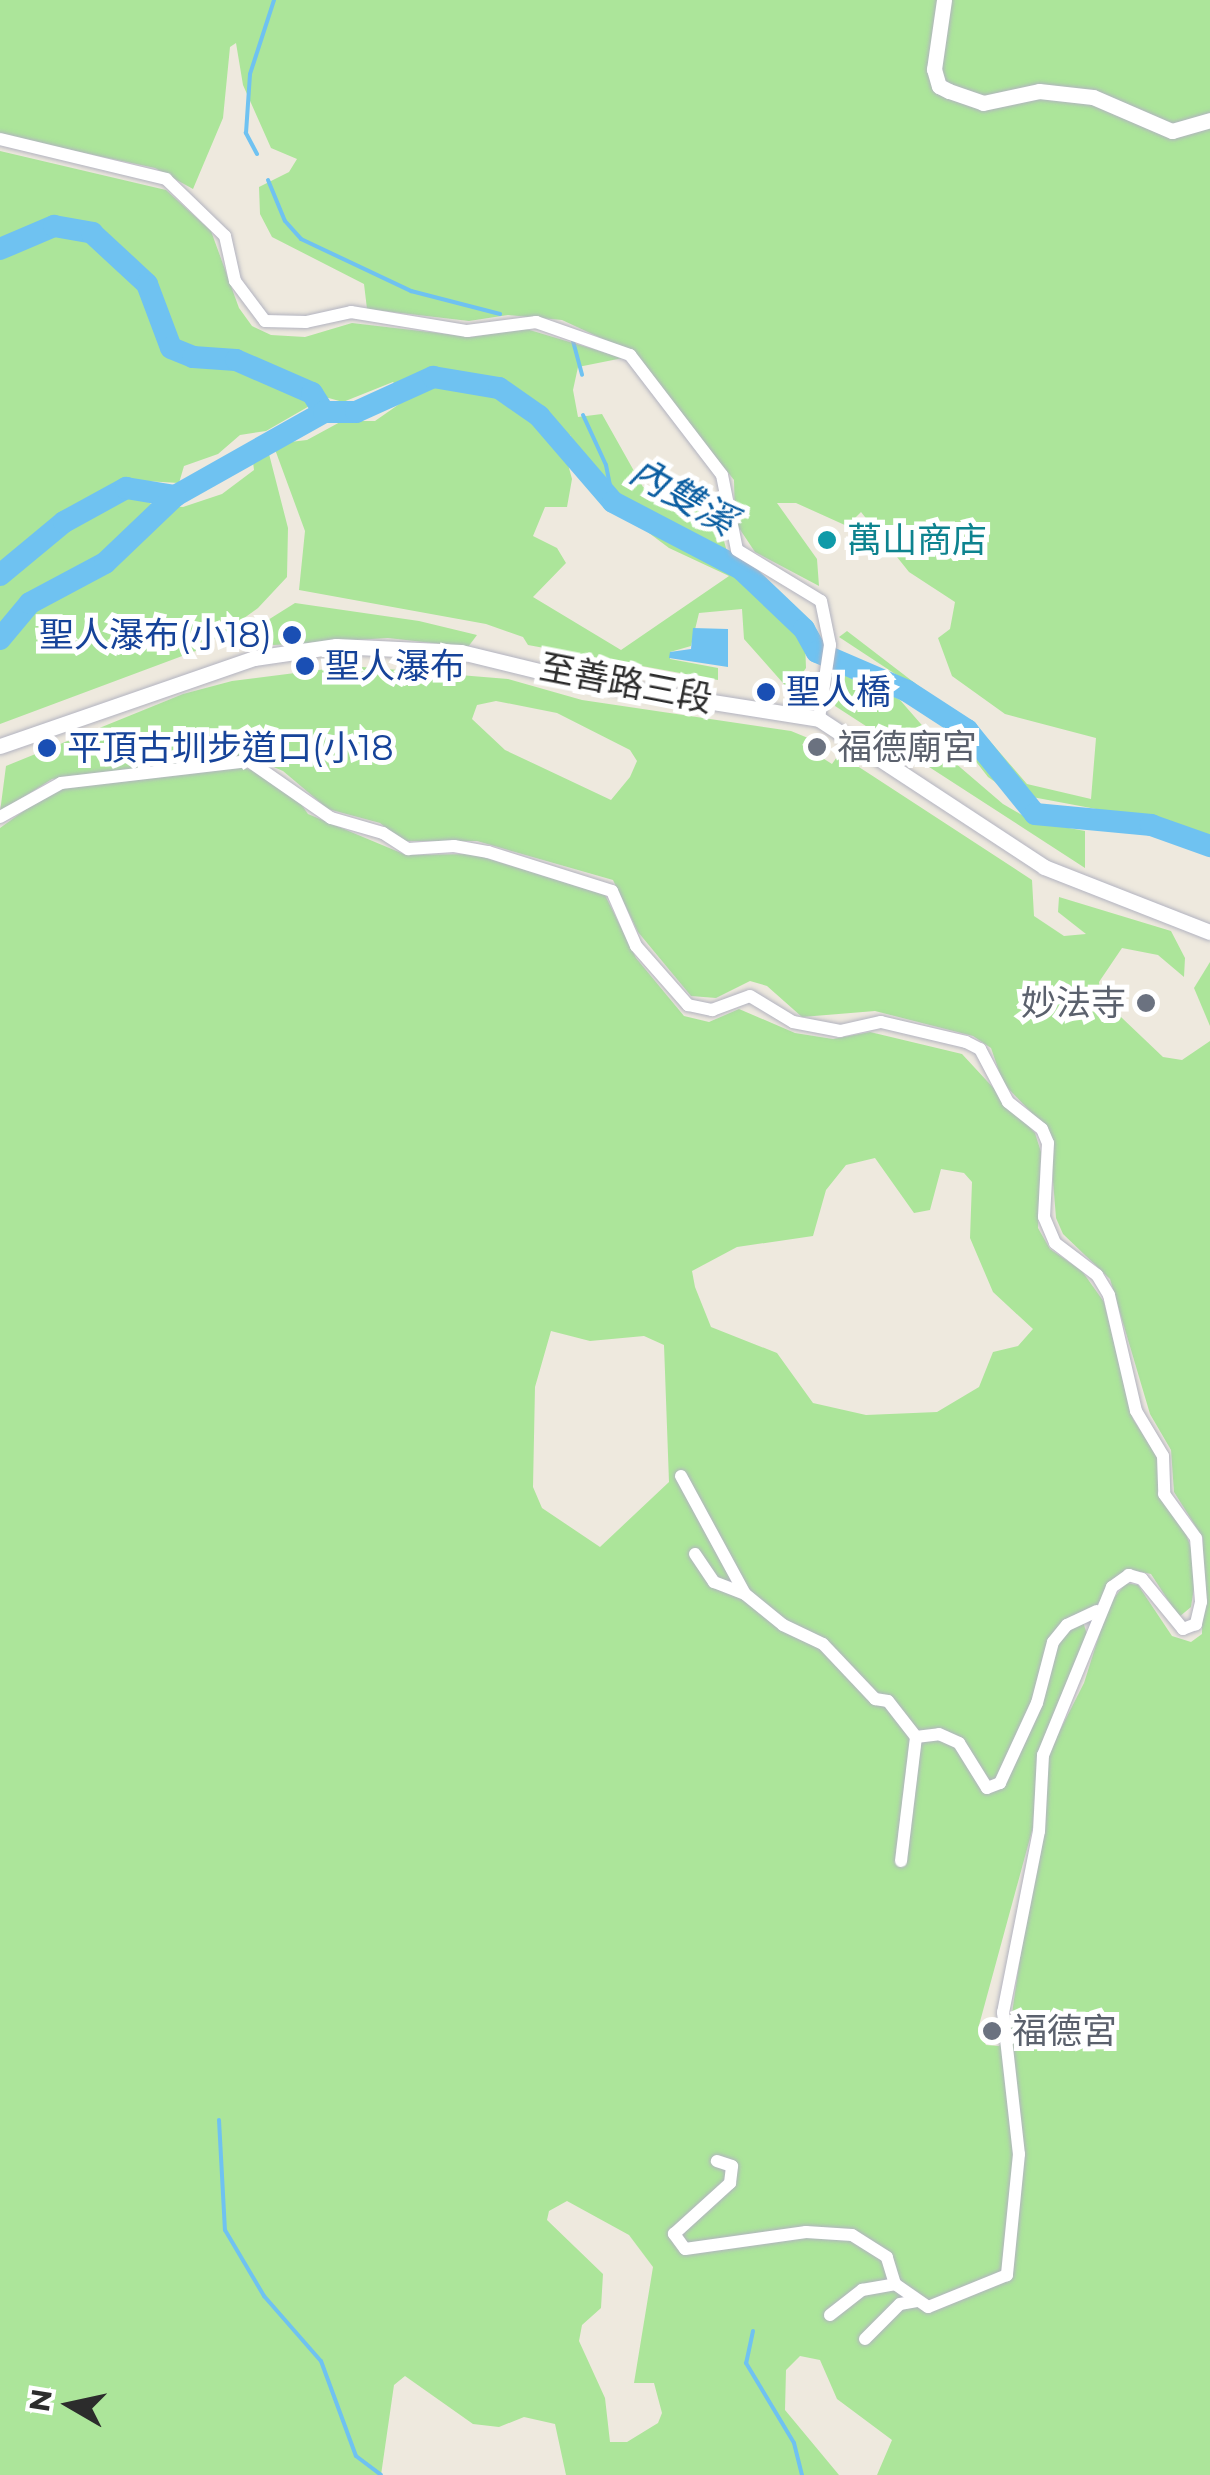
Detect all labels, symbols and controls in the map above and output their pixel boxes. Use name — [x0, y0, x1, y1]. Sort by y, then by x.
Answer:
water label: 內雙溪 — [622, 448, 744, 544]
place label: 萬山商店 — [847, 519, 987, 561]
marker: 萬山商店 — [816, 529, 838, 551]
place label: 聖人瀑布(小18) — [39, 614, 272, 656]
marker: 聖人瀑布(小18) — [281, 624, 303, 646]
place label: 聖人瀑布 — [325, 645, 465, 687]
street label: 至善路三段 — [536, 646, 716, 720]
marker: 聖人瀑布 — [294, 655, 316, 677]
place label: 聖人橋 — [786, 671, 891, 713]
marker: 聖人橋 — [755, 681, 777, 703]
place label: 福德廟宮 — [837, 726, 977, 768]
place label: 平頂古圳步道口(小18 — [67, 727, 393, 769]
marker: 福德廟宮 — [806, 736, 828, 758]
marker: 平頂古圳步道口(小18 — [36, 737, 58, 759]
place label: 妙法寺 — [1021, 982, 1126, 1024]
marker: 妙法寺 — [1135, 992, 1157, 1014]
place label: 福德宮 — [1012, 2010, 1117, 2052]
marker: 福德宮 — [981, 2020, 1003, 2042]
north arrow — [20, 2355, 120, 2455]
text: N — [22, 2386, 59, 2414]

